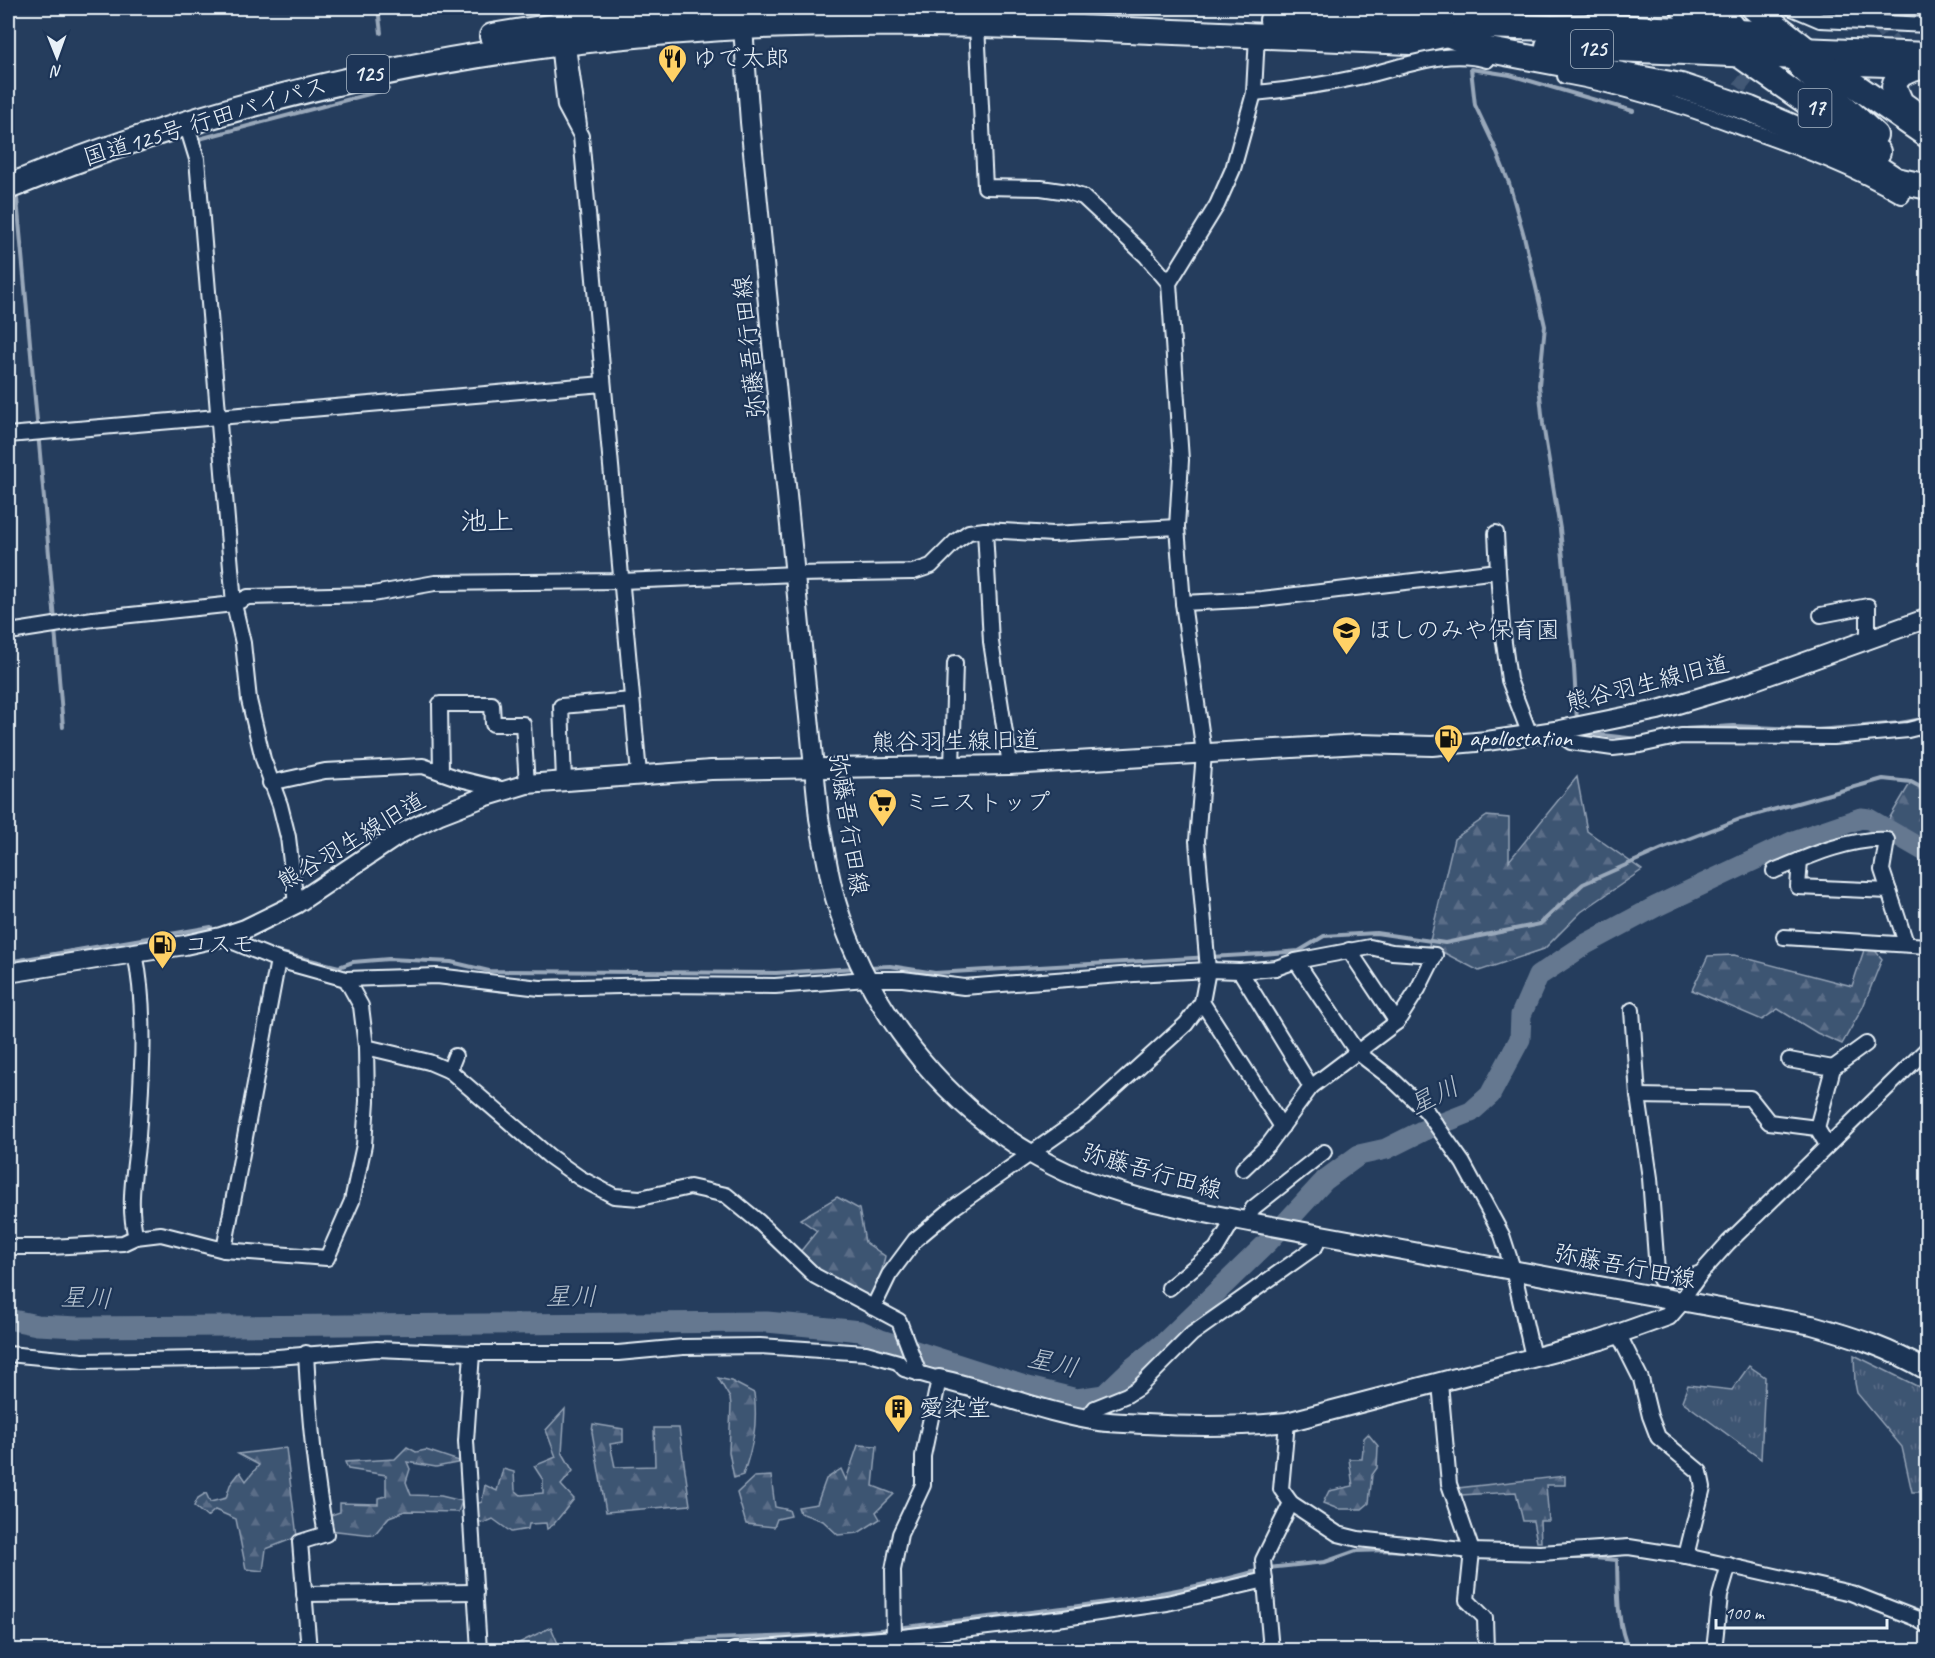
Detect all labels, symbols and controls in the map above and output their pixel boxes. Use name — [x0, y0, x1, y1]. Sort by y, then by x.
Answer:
north arrow — [27, 27, 87, 87]
road number: 125 — [1571, 30, 1613, 68]
restaurant icon: ゆで太郎 — [656, 42, 688, 84]
place label: ゆで太郎 — [693, 43, 789, 73]
road number: 125 — [347, 55, 389, 93]
text: N — [49, 61, 62, 81]
street label: 国道125号 行田バイパス — [79, 70, 331, 172]
road number: 17 — [1798, 89, 1832, 127]
street label: 弥藤吾行田線 — [727, 274, 771, 420]
district label: 池上 — [460, 504, 514, 538]
school or university icon: ほしのみや保育園 — [1331, 614, 1363, 656]
place label: ほしのみや保育園 — [1368, 615, 1560, 645]
street label: 熊谷羽生線旧道 — [1562, 648, 1732, 718]
fuel station icon: apollostation — [1432, 722, 1464, 764]
place label: apollostation — [1469, 723, 1573, 753]
street label: 熊谷羽生線旧道 — [871, 725, 1039, 757]
street label: 弥藤吾行田線 — [823, 751, 875, 897]
street label: 熊谷羽生線旧道 — [271, 785, 431, 897]
supermarket icon: ミニストップ — [867, 786, 899, 828]
place label: ミニストップ — [904, 787, 1050, 817]
fuel station icon: コスモ — [147, 928, 179, 970]
place label: コスモ — [184, 929, 255, 959]
water label: 星川 — [1403, 1070, 1465, 1122]
street label: 弥藤吾行田線 — [1079, 1137, 1225, 1205]
street label: 弥藤吾行田線 — [1551, 1238, 1699, 1294]
water label: 星川 — [545, 1280, 597, 1313]
water label: 星川 — [59, 1281, 113, 1315]
water label: 星川 — [1024, 1341, 1082, 1385]
building icon: 愛染堂 — [882, 1392, 914, 1434]
place label: 愛染堂 — [919, 1393, 991, 1423]
scale bar — [1716, 1592, 1887, 1630]
text: 100 m — [1725, 1602, 1766, 1624]

